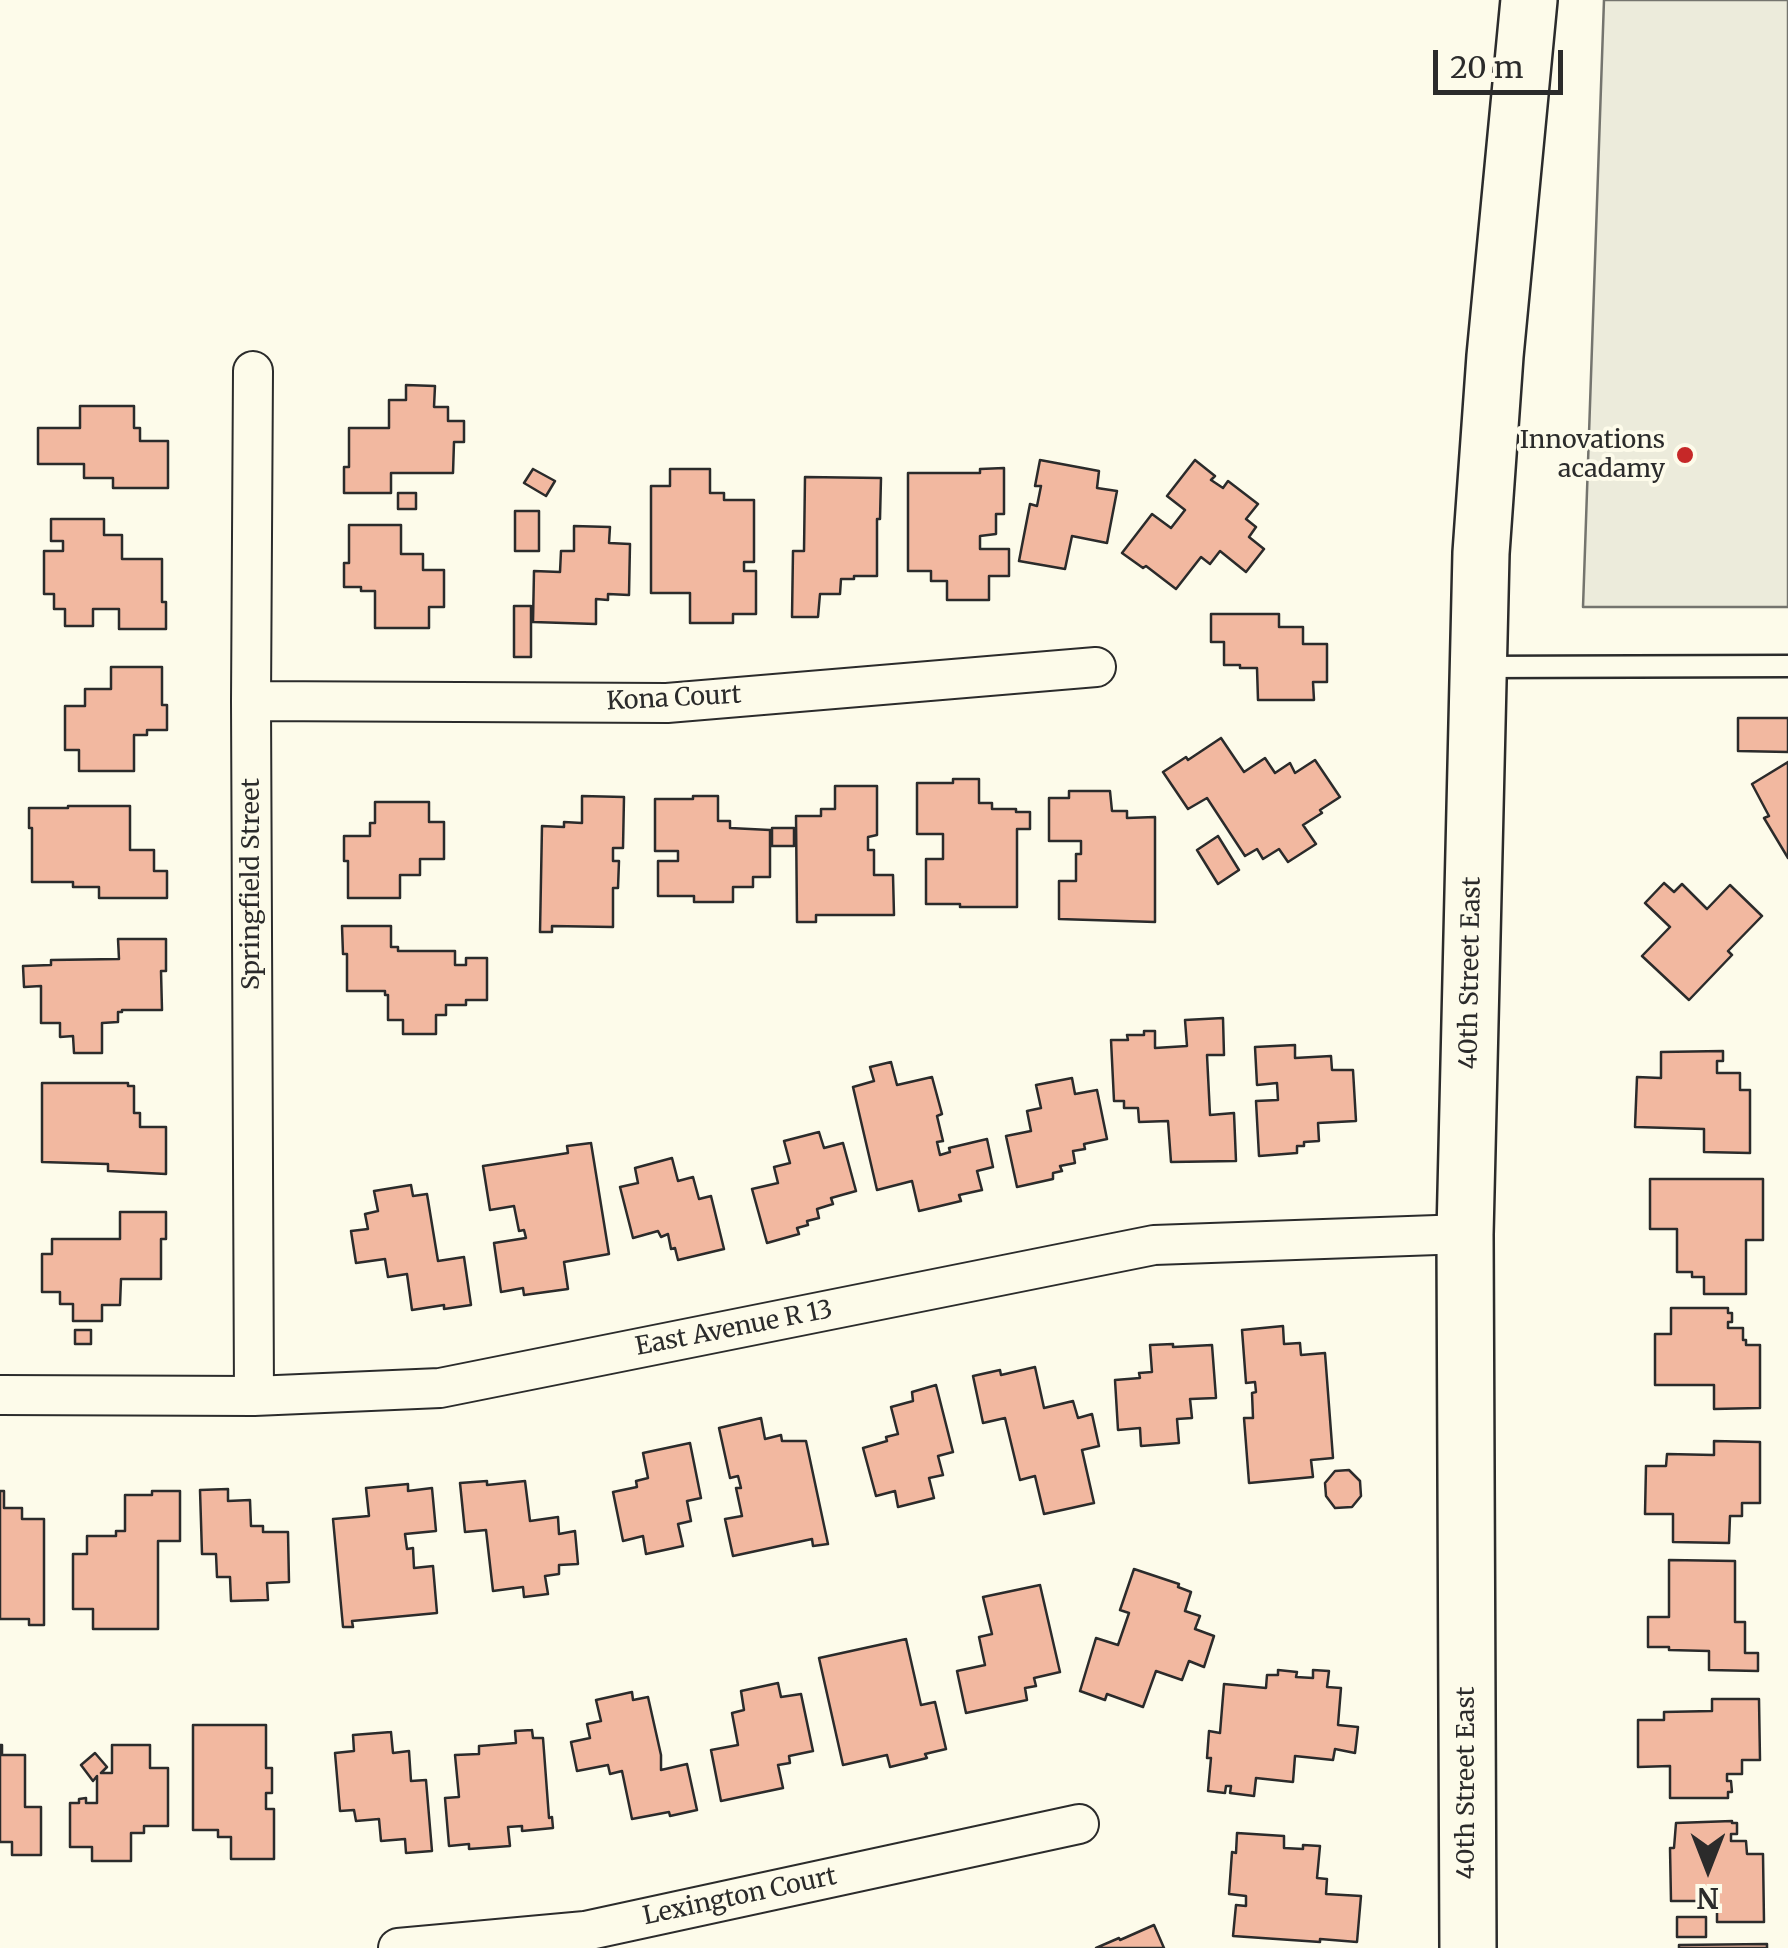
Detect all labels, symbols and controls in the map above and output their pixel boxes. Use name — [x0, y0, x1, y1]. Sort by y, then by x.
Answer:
scale bar — [1438, 30, 1568, 92]
text: 20 m — [1450, 48, 1523, 86]
place label: Innovations acadamy — [1520, 426, 1665, 485]
marker: Innovations acadamy — [1674, 444, 1696, 466]
street label: Kona Court — [606, 680, 742, 718]
street label: Springfield Street — [237, 778, 267, 990]
street label: 40th Street East — [1454, 876, 1488, 1070]
street label: East Avenue R 13 — [633, 1295, 835, 1363]
street label: 40th Street East — [1452, 1687, 1482, 1879]
north arrow — [1658, 1818, 1758, 1918]
street label: Lexington Court — [640, 1862, 840, 1932]
text: N — [1697, 1880, 1719, 1916]

